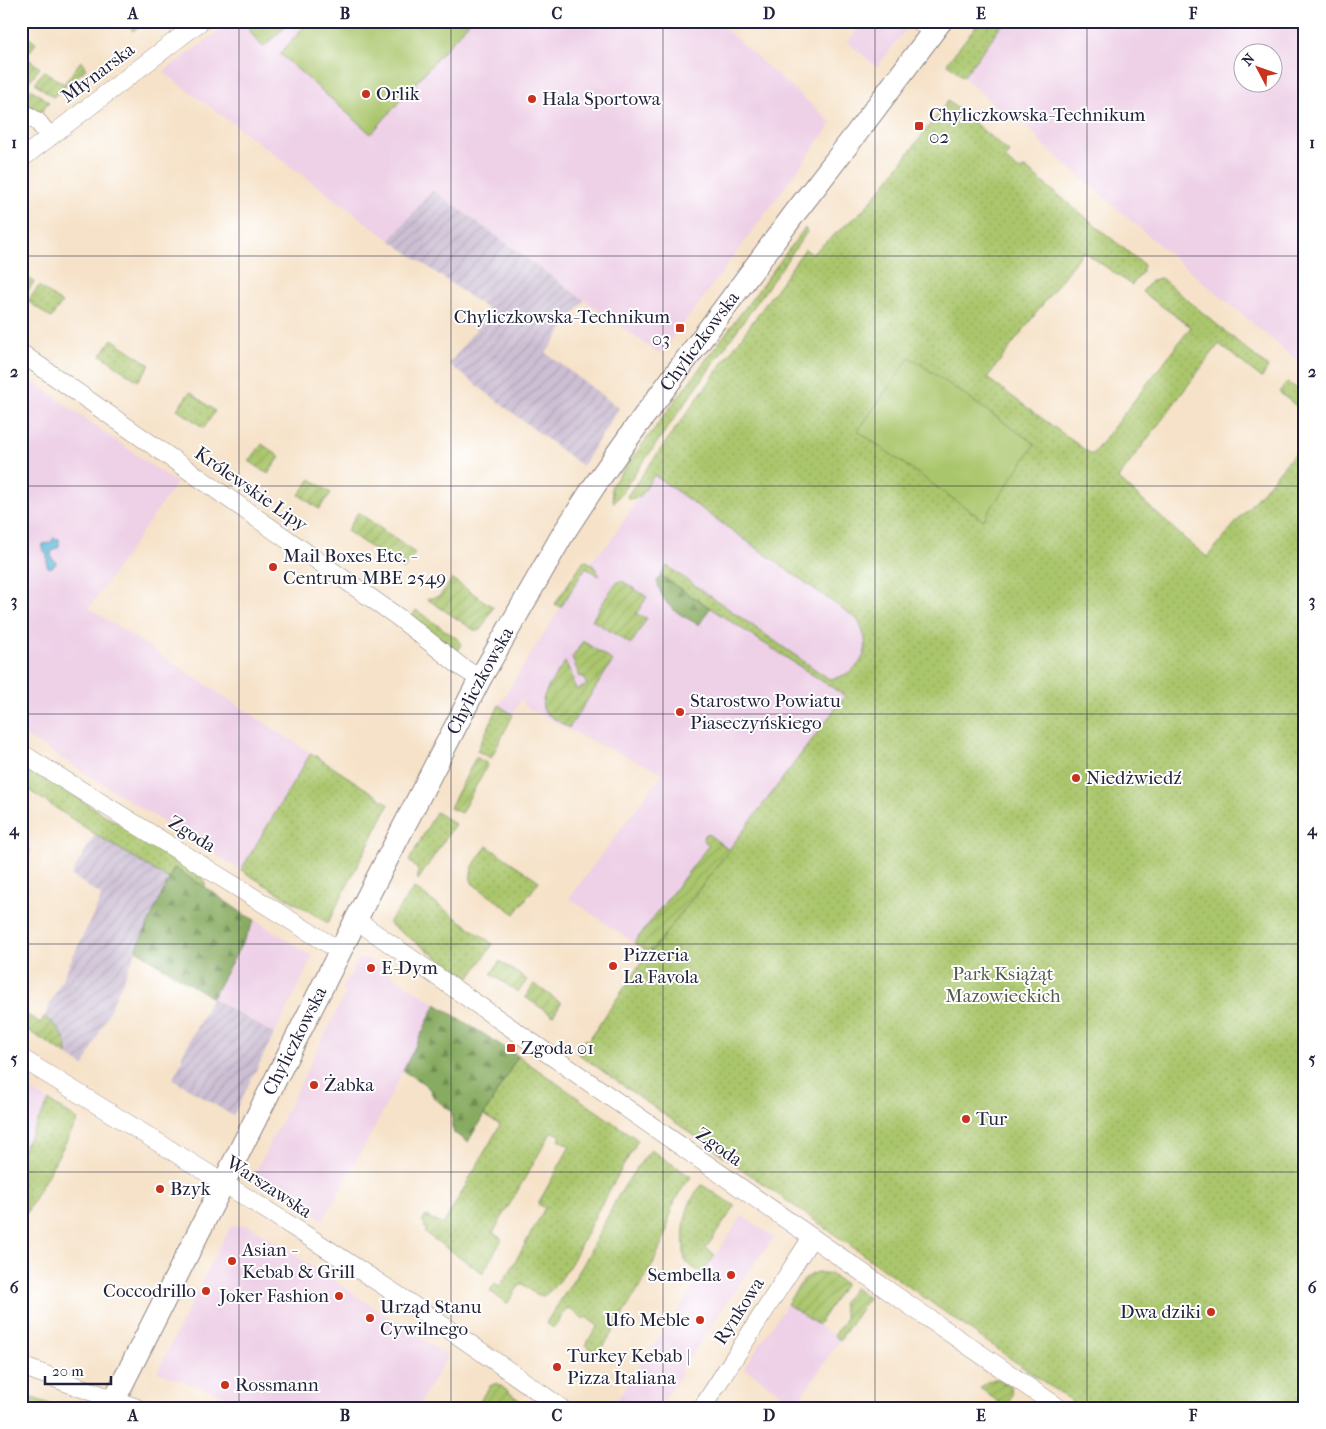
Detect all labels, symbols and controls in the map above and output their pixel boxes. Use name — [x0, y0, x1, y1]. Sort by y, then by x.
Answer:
text: A — [127, 4, 139, 23]
text: B — [340, 4, 350, 23]
text: C — [552, 4, 563, 23]
text: D — [763, 4, 775, 23]
text: E — [976, 4, 986, 23]
text: F — [1188, 4, 1198, 23]
street label: Młynarska — [57, 38, 139, 108]
north arrow — [1234, 42, 1284, 92]
text: N — [1239, 50, 1259, 69]
place label: Orlik — [376, 83, 420, 105]
marker: Orlik — [360, 88, 372, 100]
place label: Hala Sportowa — [542, 88, 661, 110]
marker: Hala Sportowa — [526, 93, 538, 105]
place label: Chyliczkowska-Technikum 02 — [929, 104, 1145, 148]
marker: Chyliczkowska-Technikum 02 — [913, 120, 925, 132]
text: 1 — [11, 133, 17, 152]
text: 1 — [1309, 133, 1315, 152]
street label: Chyliczkowska — [655, 287, 744, 395]
place label: Chyliczkowska-Technikum 03 — [454, 306, 670, 350]
marker: Chyliczkowska-Technikum 03 — [674, 322, 686, 334]
text: 2 — [10, 362, 18, 381]
text: 2 — [1308, 362, 1316, 381]
street label: Królewskie Lipy — [190, 442, 312, 537]
place label: Mail Boxes Etc. - Centrum MBE 2549 — [283, 545, 446, 589]
marker: Mail Boxes Etc. - Centrum MBE 2549 — [267, 561, 279, 573]
text: 3 — [11, 591, 17, 611]
text: 3 — [1309, 591, 1315, 611]
street label: Chyliczkowska — [442, 623, 518, 738]
place label: Starostwo Powiatu Piaseczyńskiego — [690, 690, 841, 734]
marker: Starostwo Powiatu Piaseczyńskiego — [674, 706, 686, 718]
place label: Niedżwiedź — [1086, 767, 1182, 789]
marker: Niedżwiedź — [1070, 772, 1082, 784]
street label: Zgoda — [164, 811, 220, 857]
text: 4 — [8, 820, 20, 840]
text: 4 — [1306, 820, 1318, 840]
place label: Pizzeria La Favola — [623, 944, 699, 988]
place label: E-Dym — [381, 957, 438, 979]
marker: Pizzeria La Favola — [607, 960, 619, 972]
marker: E-Dym — [365, 962, 377, 974]
park label: Park Książąt Mazowieckich — [945, 963, 1061, 1007]
street label: Chyliczkowska — [258, 983, 332, 1099]
place label: Zgoda 01 — [521, 1037, 594, 1059]
marker: Zgoda 01 — [505, 1042, 517, 1054]
text: 5 — [11, 1049, 18, 1068]
text: 5 — [1309, 1049, 1316, 1068]
place label: Żabka — [324, 1074, 374, 1096]
marker: Żabka — [308, 1079, 320, 1091]
place label: Tur — [976, 1108, 1008, 1130]
marker: Tur — [960, 1113, 972, 1125]
street label: Zgoda — [692, 1123, 747, 1171]
street label: Warszawska — [221, 1151, 316, 1223]
place label: Bzyk — [170, 1178, 211, 1200]
marker: Bzyk — [154, 1183, 166, 1195]
place label: Asian - Kebab & Grill — [241, 1239, 355, 1283]
marker: Asian - Kebab & Grill — [226, 1255, 238, 1267]
place label: Sembella — [647, 1264, 721, 1286]
marker: Sembella — [725, 1269, 737, 1281]
street label: Rynkowa — [709, 1273, 769, 1349]
text: 6 — [10, 1278, 19, 1297]
text: 6 — [1308, 1278, 1317, 1297]
place label: Coccodrillo — [103, 1280, 196, 1302]
marker: Coccodrillo — [200, 1285, 212, 1297]
place label: Joker Fashion — [217, 1285, 329, 1307]
marker: Joker Fashion — [333, 1290, 345, 1302]
place label: Urząd Stanu Cywilnego — [380, 1296, 482, 1340]
place label: Dwa dziki — [1120, 1301, 1201, 1323]
marker: Dwa dziki — [1205, 1306, 1217, 1318]
place label: Ufo Meble — [605, 1309, 690, 1331]
marker: Urząd Stanu Cywilnego — [364, 1312, 376, 1324]
marker: Ufo Meble — [694, 1314, 706, 1326]
place label: Turkey Kebab | Pizza Italiana — [567, 1345, 691, 1389]
scale bar — [45, 1354, 111, 1386]
marker: Turkey Kebab | Pizza Italiana — [551, 1361, 563, 1373]
text: 20 m — [52, 1362, 84, 1380]
place label: Rossmann — [235, 1374, 319, 1396]
marker: Rossmann — [219, 1379, 231, 1391]
text: A — [127, 1406, 139, 1425]
text: B — [340, 1406, 350, 1425]
text: C — [552, 1406, 563, 1425]
text: D — [763, 1406, 775, 1425]
text: E — [976, 1406, 986, 1425]
text: F — [1188, 1406, 1198, 1425]

